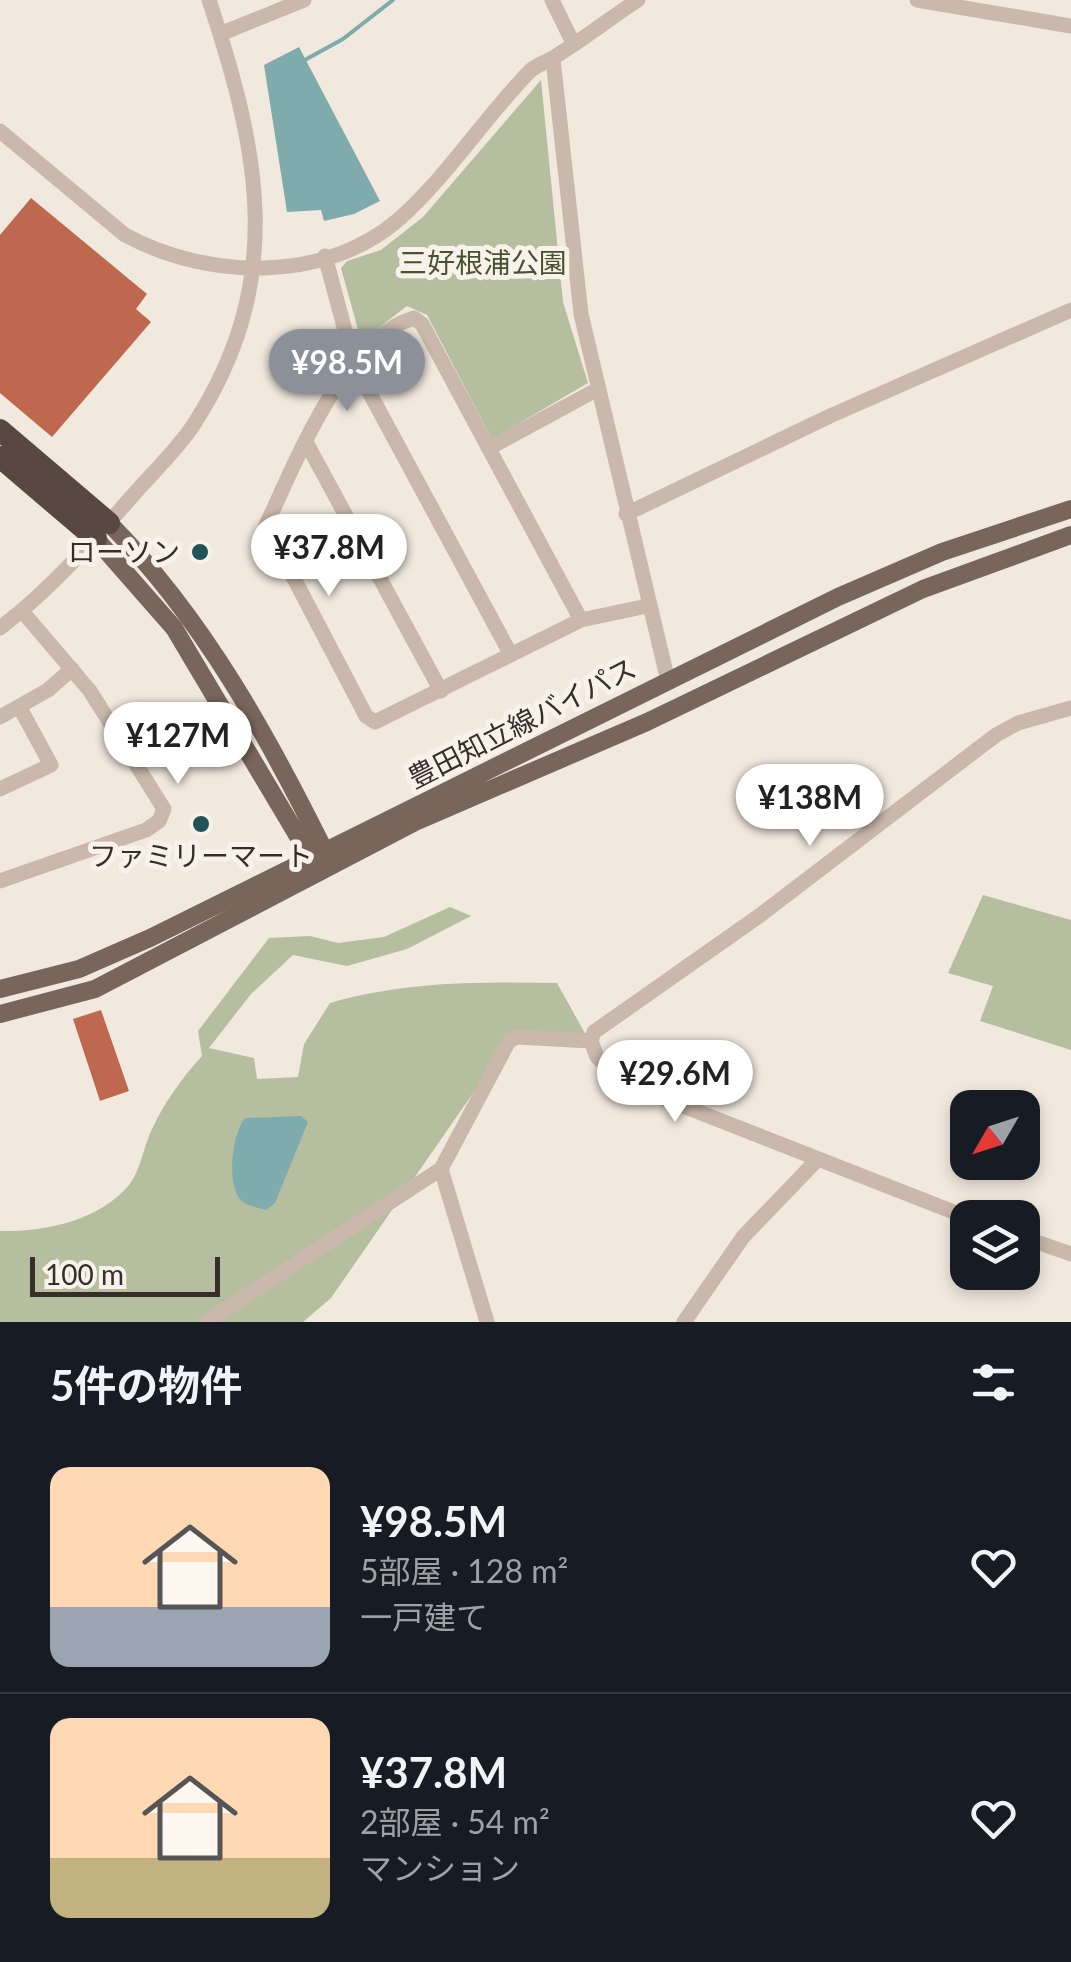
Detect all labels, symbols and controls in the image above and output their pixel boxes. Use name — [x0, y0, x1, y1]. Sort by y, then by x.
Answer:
park label: 三好根浦公園 — [399, 245, 567, 279]
pin: ¥98.5M — [266, 329, 428, 414]
text: ¥98.5M — [291, 342, 403, 381]
pin: ¥37.8M — [248, 514, 410, 599]
text: ¥37.8M — [273, 527, 385, 566]
place label: ローソン — [68, 534, 180, 568]
marker: ローソン — [189, 541, 211, 563]
street label: 豊田知立線バイパス — [402, 650, 641, 794]
pin: ¥127M — [108, 702, 248, 787]
text: ¥127M — [126, 715, 230, 754]
pin: ¥138M — [740, 764, 880, 849]
text: ¥138M — [758, 777, 862, 816]
marker: ファミリーマート — [190, 813, 212, 835]
place label: ファミリーマート — [89, 838, 313, 872]
pin: ¥29.6M — [594, 1040, 756, 1125]
text: ¥29.6M — [619, 1053, 731, 1092]
north arrow — [950, 1090, 1040, 1180]
map controls — [950, 1090, 1040, 1290]
button: layers — [950, 1200, 1040, 1290]
scale bar — [30, 1252, 220, 1296]
text: 100 m — [45, 1257, 124, 1291]
icon: filters — [966, 1355, 1021, 1410]
text: 5件の物件 — [50, 1360, 242, 1410]
text: ¥98.5M — [360, 1496, 507, 1546]
icon: home — [130, 1507, 250, 1627]
icon: heart — [966, 1540, 1021, 1595]
text: 5部屋 · 128 m² — [360, 1551, 568, 1590]
text: 一戸建て — [360, 1597, 488, 1636]
text: ¥37.8M — [360, 1747, 507, 1797]
icon: home — [130, 1758, 250, 1878]
icon: heart — [966, 1791, 1021, 1846]
text: 2部屋 · 54 m² — [360, 1802, 550, 1841]
text: マンション — [360, 1848, 520, 1887]

